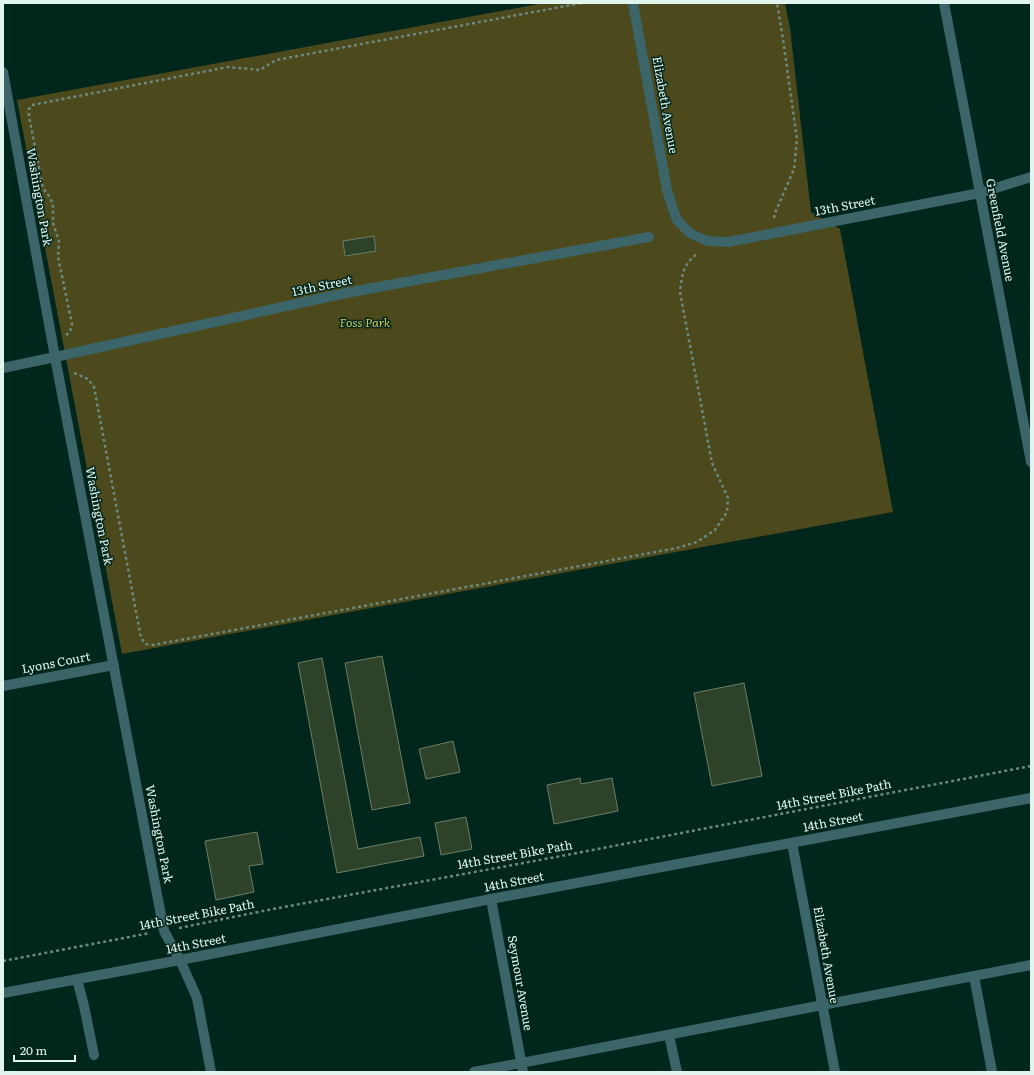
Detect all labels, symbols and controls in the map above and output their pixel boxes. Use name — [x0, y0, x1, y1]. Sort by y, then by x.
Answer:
street label: Elizabeth Avenue — [649, 55, 683, 155]
street label: Washington Park — [22, 146, 58, 248]
street label: Greenfield Avenue — [982, 177, 1020, 283]
street label: 13th Street — [813, 190, 877, 220]
street label: 13th Street — [290, 270, 354, 300]
park label: Foss Park — [340, 313, 391, 331]
street label: Washington Park — [82, 465, 118, 567]
street label: Lyons Court — [20, 647, 92, 677]
street label: 14th Street Bike Path — [775, 774, 893, 814]
street label: Washington Park — [142, 783, 178, 885]
street label: 14th Street — [801, 806, 864, 836]
street label: 14th Street Bike Path — [456, 835, 574, 873]
street label: 14th Street — [482, 866, 545, 896]
street label: 14th Street Bike Path — [138, 894, 256, 934]
street label: Elizabeth Avenue — [810, 905, 844, 1005]
street label: 14th Street — [164, 928, 227, 958]
street label: Seymour Avenue — [504, 934, 538, 1032]
scale bar — [14, 1037, 75, 1063]
text: 20 m — [20, 1041, 47, 1059]

